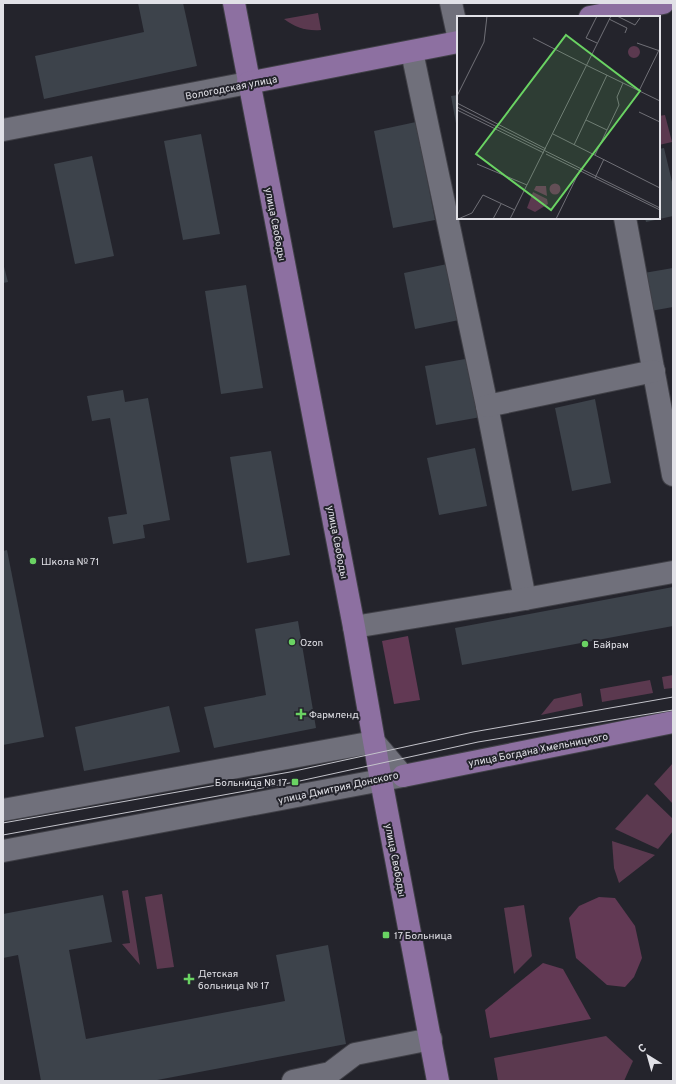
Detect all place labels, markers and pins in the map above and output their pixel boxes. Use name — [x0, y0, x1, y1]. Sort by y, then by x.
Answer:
marker: Школа № 71 — [28, 556, 38, 566]
place label: Школа № 71 — [41, 556, 99, 569]
marker: Ozon — [287, 637, 297, 647]
place label: Ozon — [300, 637, 323, 650]
marker: Байрам — [580, 639, 590, 649]
place label: Байрам — [593, 639, 629, 652]
marker: Фармленд — [296, 709, 306, 719]
place label: Фармленд — [309, 709, 359, 722]
place label: Больница № 17 — [215, 777, 287, 790]
marker: Больница № 17 — [290, 777, 300, 787]
marker: 17 Больница — [381, 930, 391, 940]
place label: 17 Больница — [394, 930, 452, 943]
place label: Детская больница № 17 — [198, 968, 269, 993]
marker: Детская больница № 17 — [183, 973, 195, 985]

